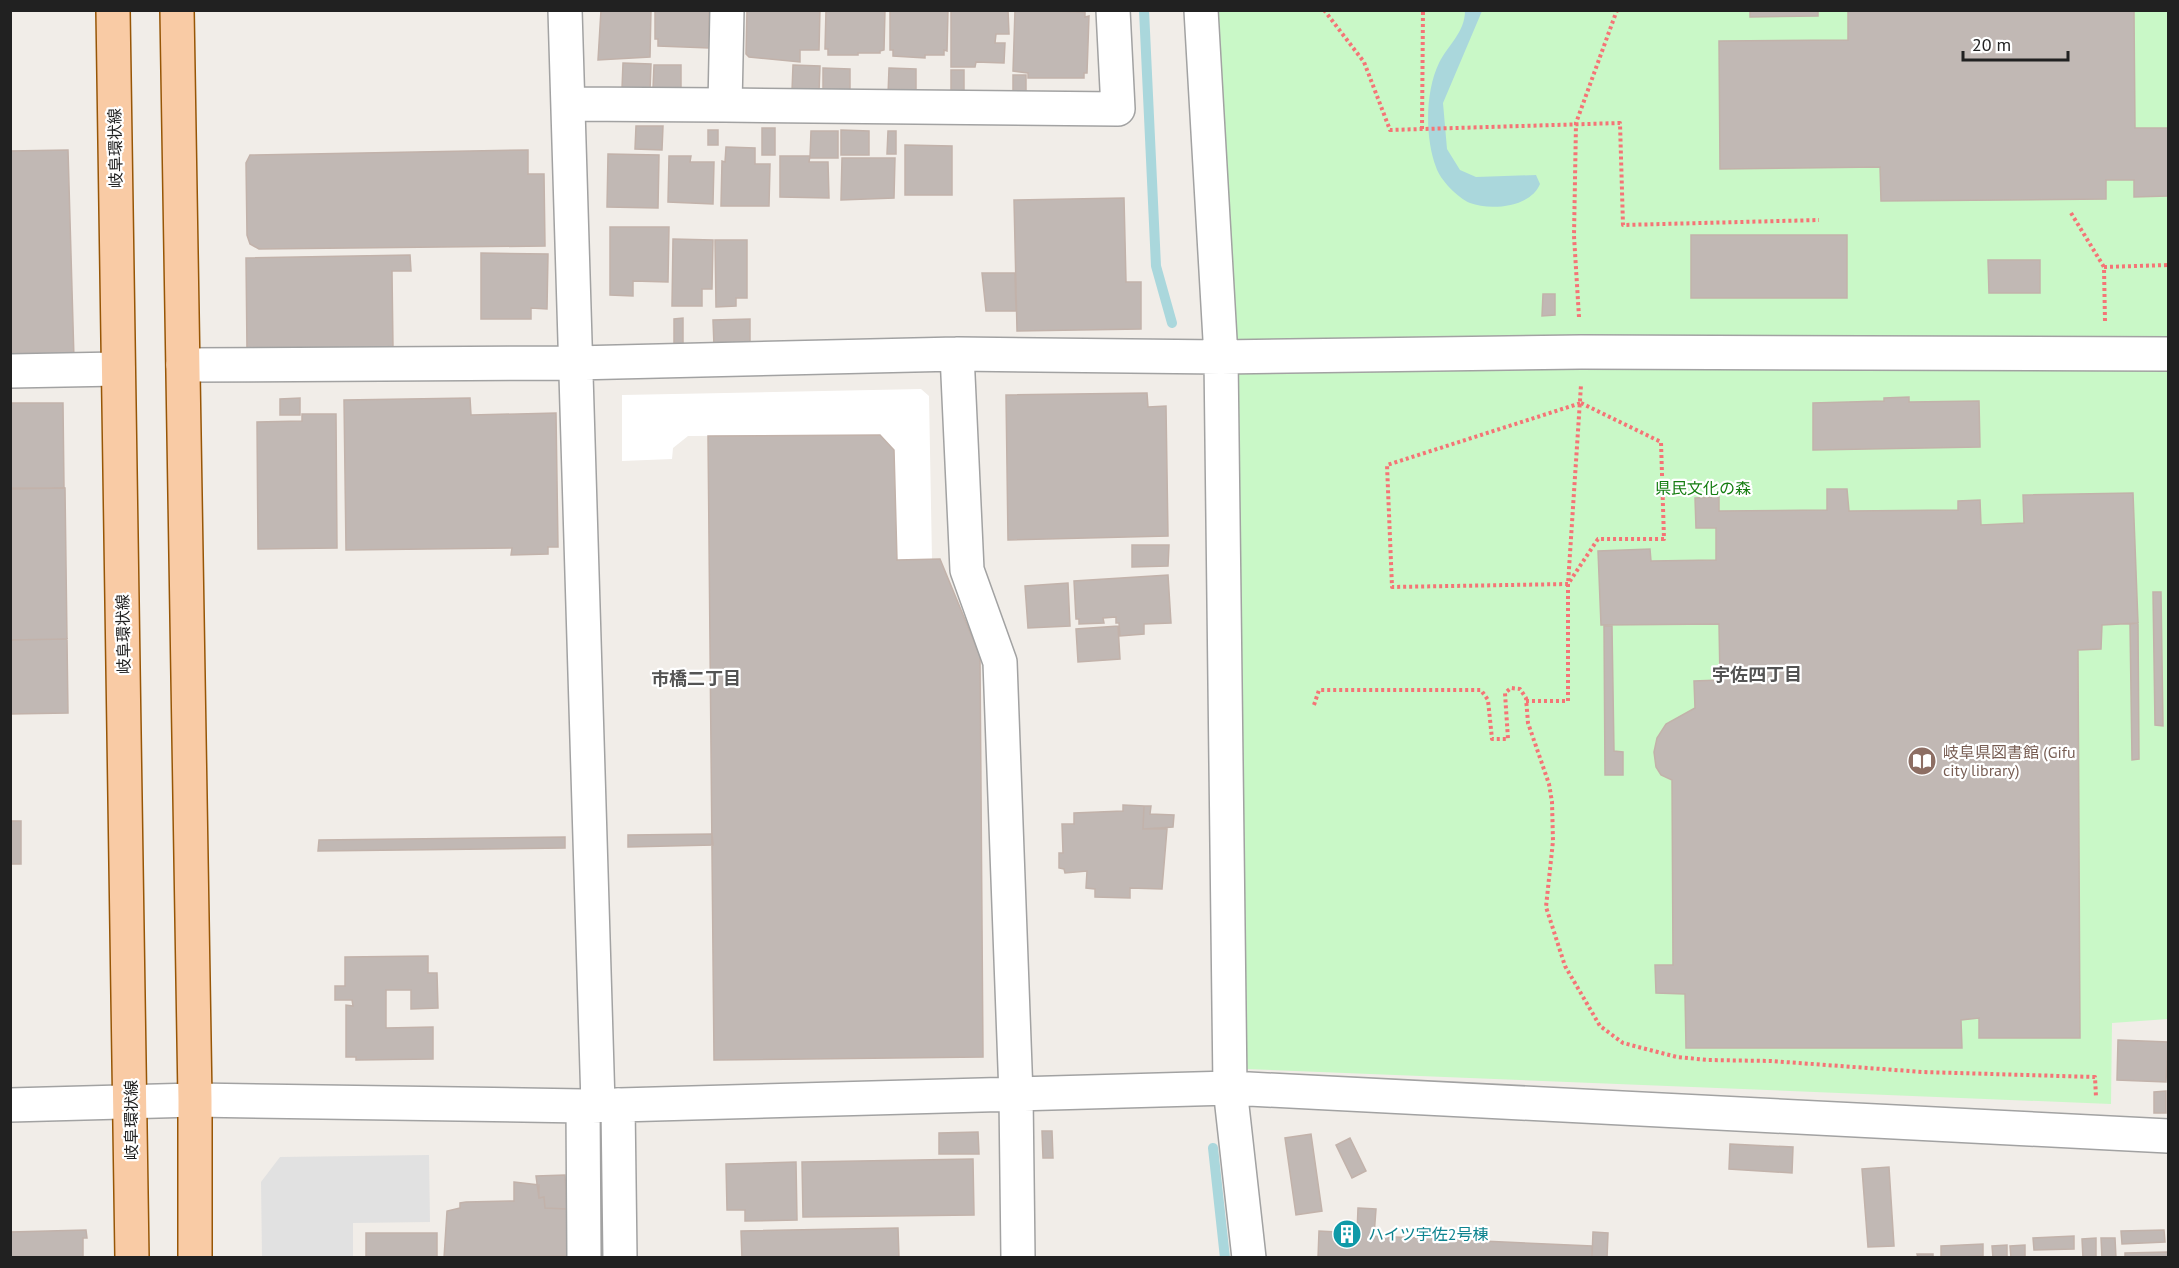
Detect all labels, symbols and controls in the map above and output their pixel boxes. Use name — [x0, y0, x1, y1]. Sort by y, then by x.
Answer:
scale bar — [1963, 24, 2068, 62]
text: 20 m — [1972, 33, 2011, 56]
street label: 岐阜環状線 — [104, 108, 126, 188]
park label: 県民文化の森 — [1655, 478, 1751, 498]
street label: 岐阜環状線 — [112, 594, 134, 674]
district label: 宇佐四丁目 — [1712, 663, 1802, 686]
district label: 市橋二丁目 — [651, 667, 741, 690]
place label: 岐阜県図書館 (Gifu city library) — [1943, 742, 2076, 780]
library icon: 岐阜県図書館 (Gifu city library) — [1906, 745, 1938, 777]
street label: 岐阜環状線 — [121, 1080, 141, 1160]
building icon: ハイツ宇佐2号棟 — [1331, 1218, 1363, 1250]
place label: ハイツ宇佐2号棟 — [1368, 1224, 1488, 1244]

